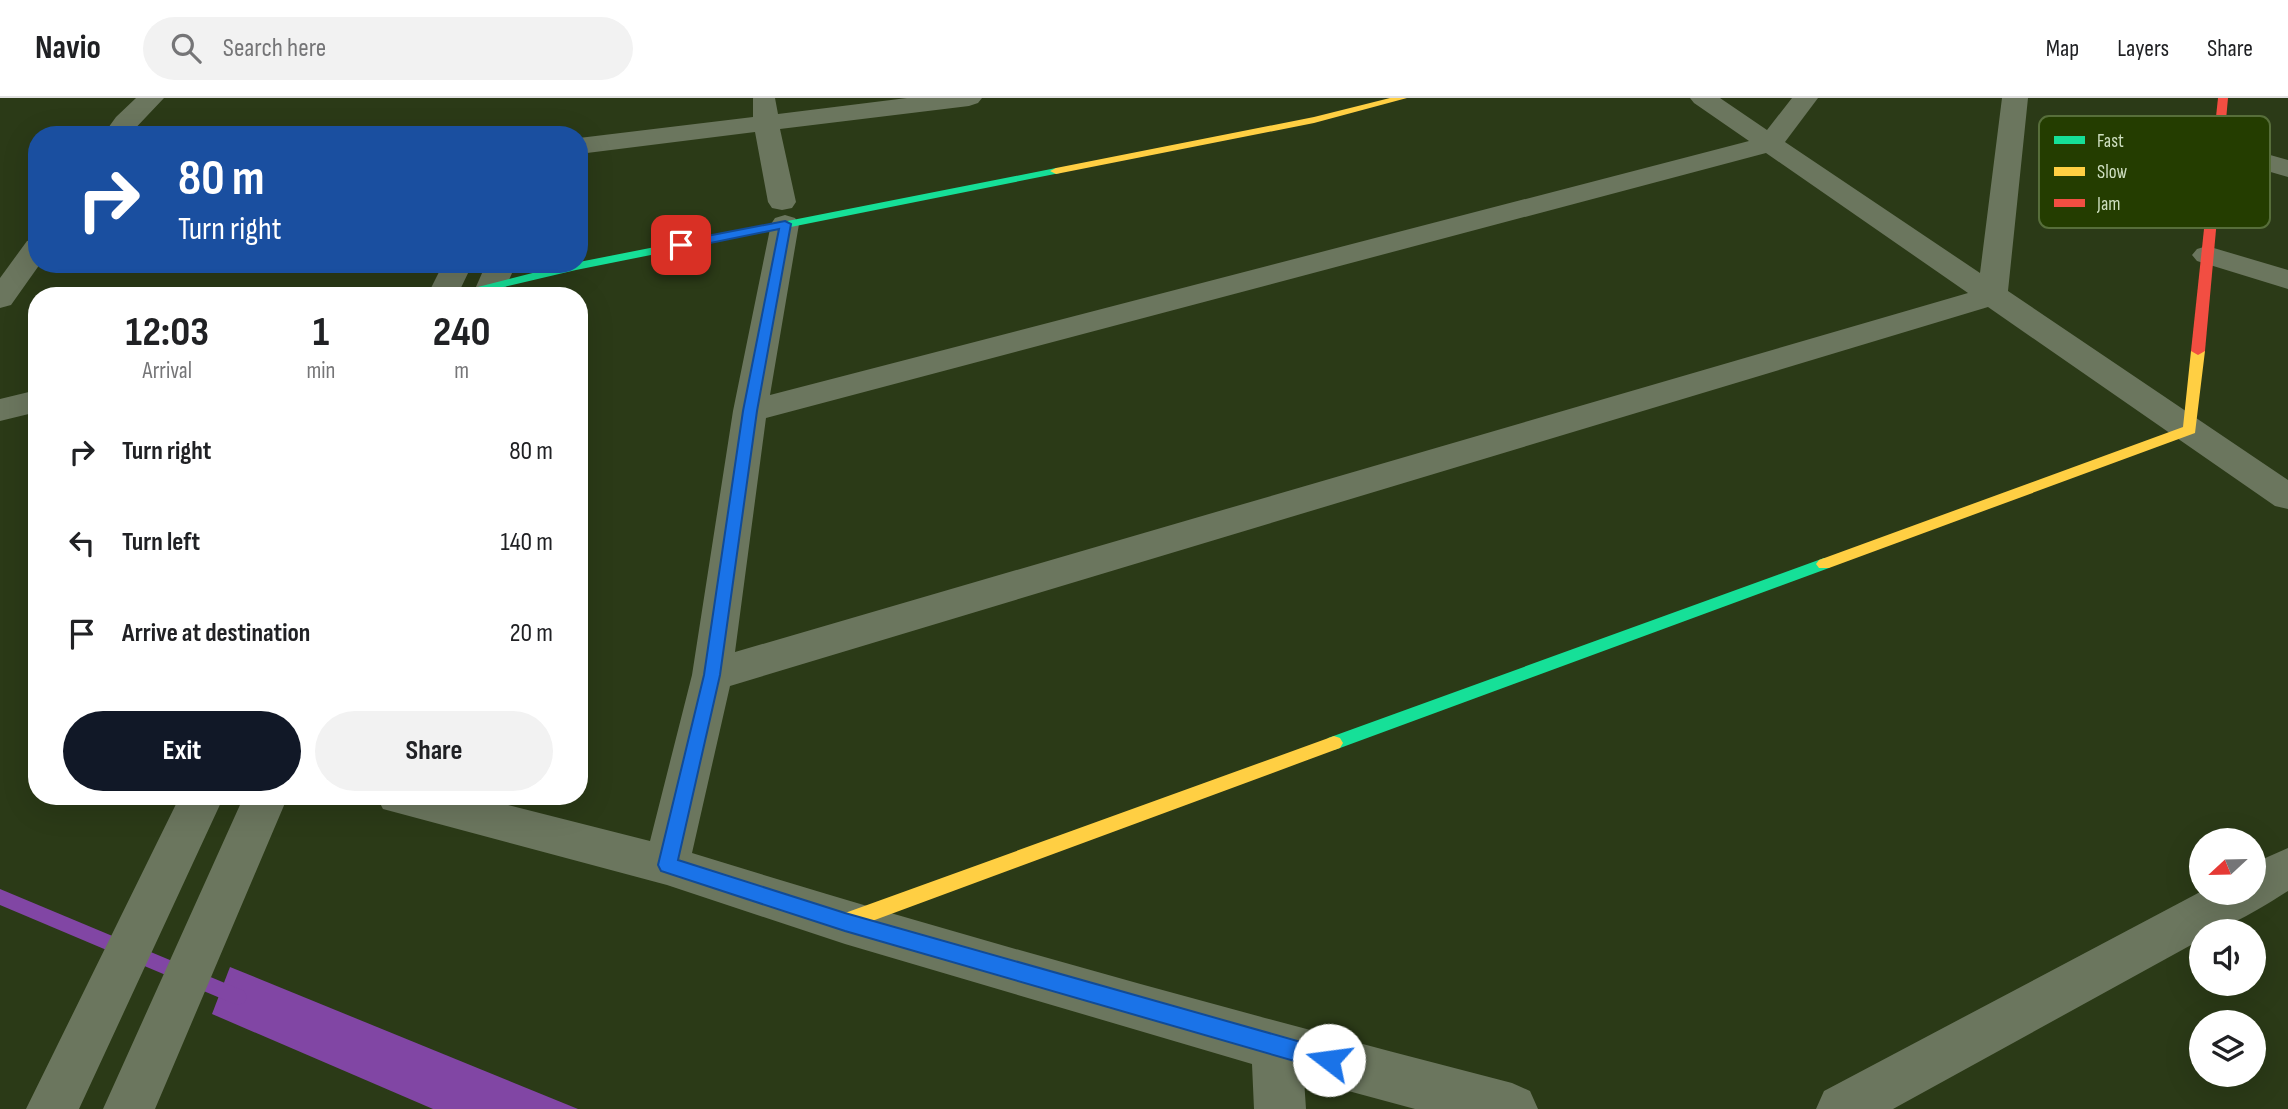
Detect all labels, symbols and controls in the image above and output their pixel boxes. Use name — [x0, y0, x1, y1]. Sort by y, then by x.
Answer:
search box — [143, 17, 633, 80]
text: Navio — [35, 28, 101, 68]
icon: search — [167, 29, 205, 67]
text: Search here — [223, 33, 326, 64]
text: Map — [2046, 34, 2079, 63]
text: Layers — [2117, 34, 2169, 63]
text: Share — [2207, 34, 2253, 63]
legend — [2039, 116, 2270, 228]
text: Fast — [2097, 130, 2124, 153]
text: 80 m — [178, 150, 265, 209]
icon: right — [63, 154, 154, 245]
text: Slow — [2097, 161, 2127, 184]
text: Jam — [2096, 193, 2120, 216]
text: Turn right — [178, 210, 282, 249]
pin — [651, 215, 711, 275]
icon: arrive — [662, 226, 700, 264]
text: 12:03 — [125, 307, 209, 358]
text: 1 — [313, 307, 329, 358]
text: 240 — [433, 307, 491, 358]
text: Arrival — [142, 357, 192, 385]
text: min — [306, 357, 335, 385]
text: m — [454, 357, 469, 385]
icon: right — [63, 433, 101, 471]
text: Turn right — [122, 436, 211, 467]
text: 80 m — [509, 436, 553, 467]
icon: left — [63, 524, 101, 562]
text: Turn left — [122, 527, 200, 558]
text: 140 m — [501, 527, 553, 558]
icon: arrive — [63, 615, 101, 653]
text: Arrive at destination — [122, 618, 310, 649]
text: 20 m — [510, 618, 553, 649]
button: Exit — [63, 711, 301, 791]
button: Share — [315, 711, 553, 791]
north arrow — [2189, 828, 2266, 905]
map controls — [2189, 828, 2266, 1087]
button: sound — [2189, 919, 2266, 996]
button: layers — [2189, 1010, 2266, 1087]
position arrow — [1292, 1023, 1366, 1097]

